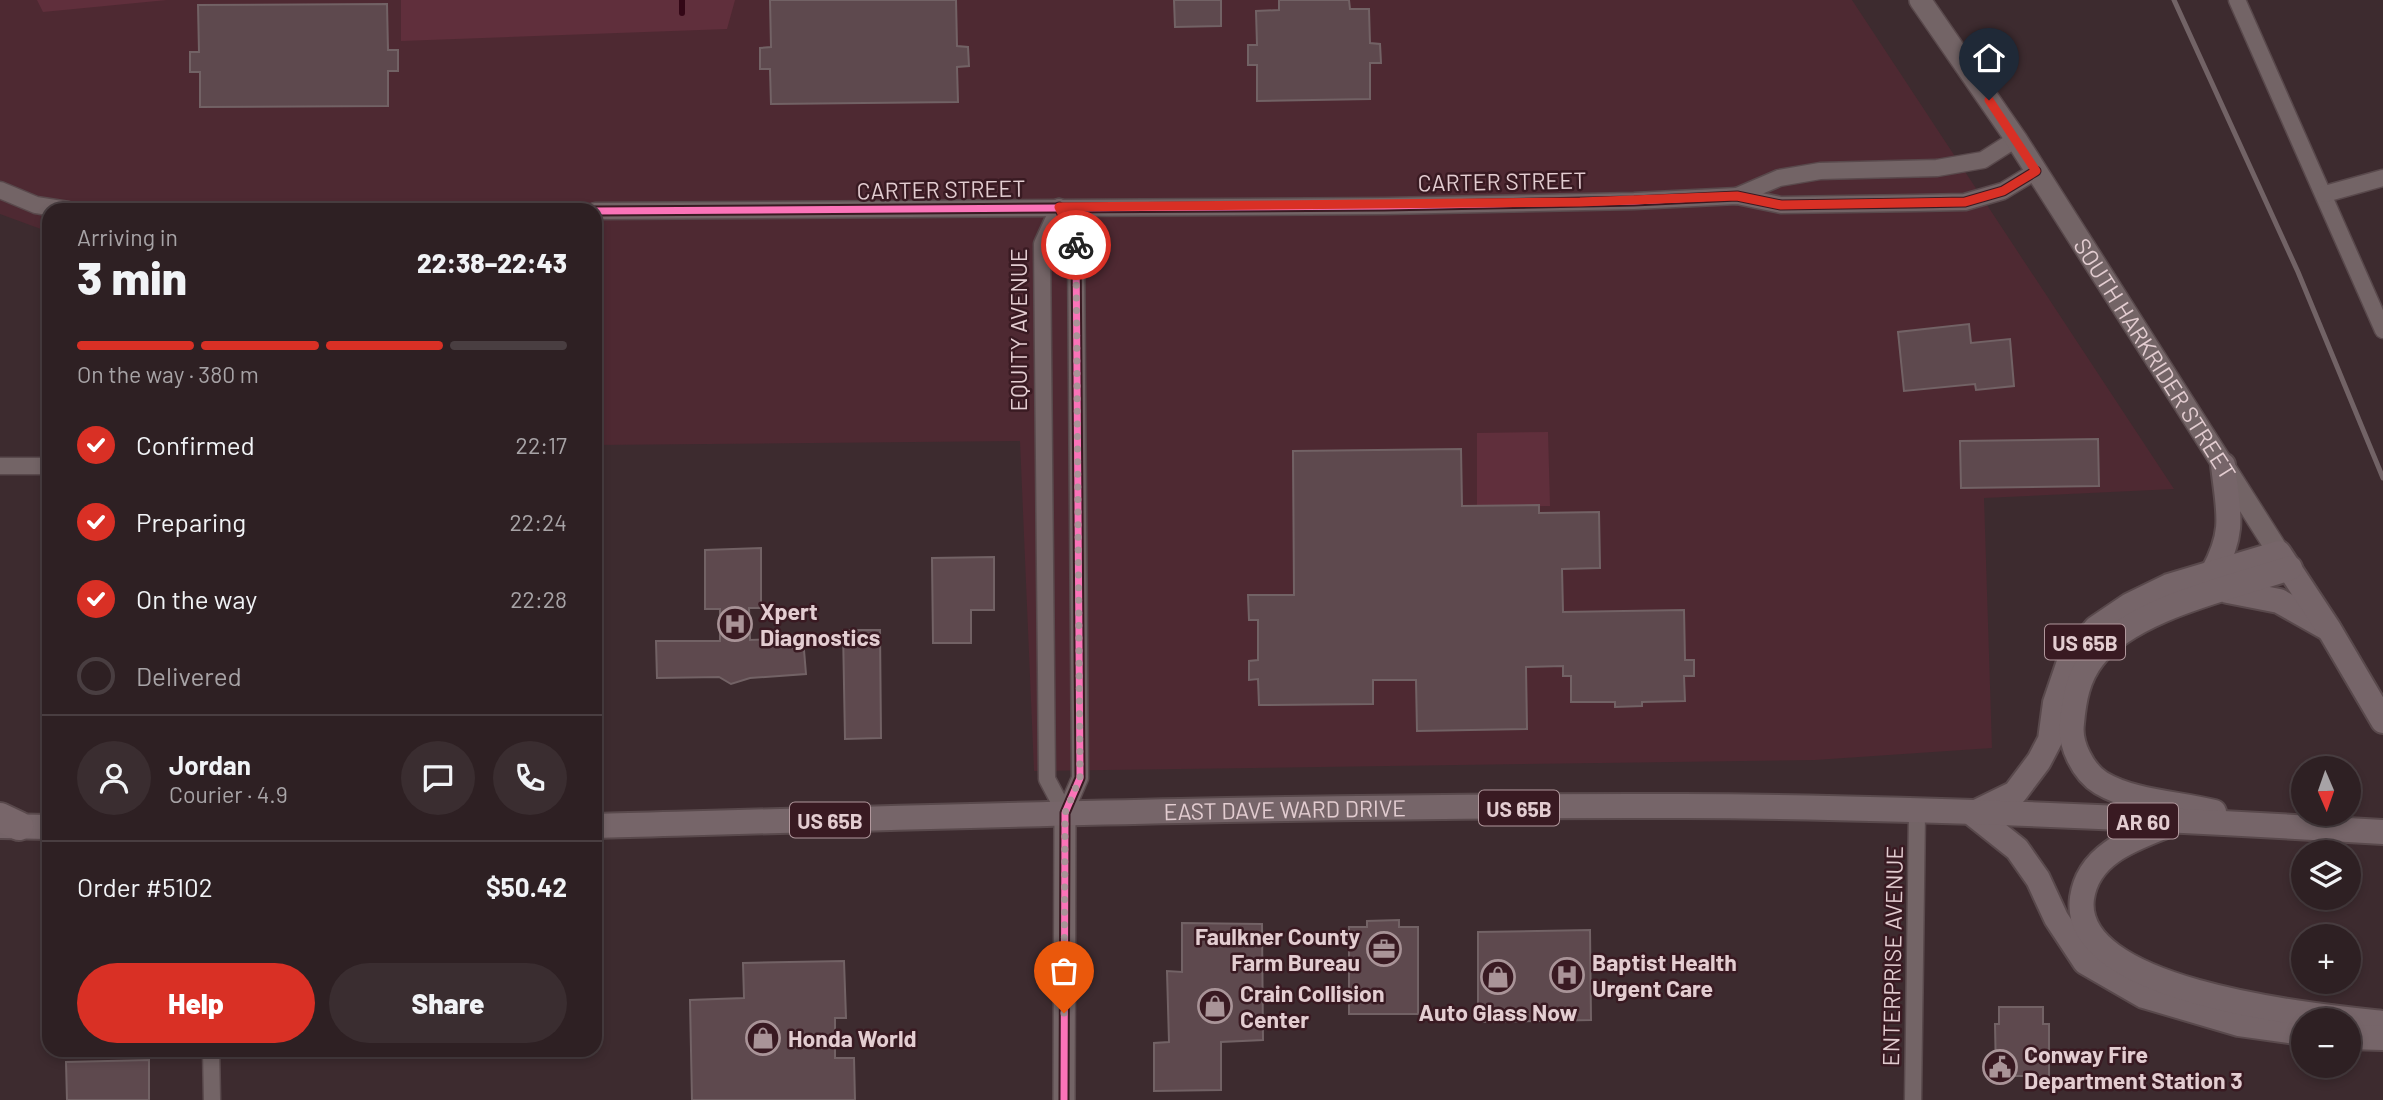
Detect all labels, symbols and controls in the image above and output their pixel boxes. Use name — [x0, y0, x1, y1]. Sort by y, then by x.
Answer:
pin — [1959, 28, 2019, 100]
icon: home — [1970, 39, 2008, 77]
street label: CARTER STREET — [1417, 166, 1587, 196]
street label: CARTER STREET — [856, 174, 1026, 204]
courier — [1041, 210, 1111, 280]
text: Arriving in — [77, 223, 178, 251]
icon: bike — [1057, 226, 1095, 264]
street label: SOUTH HARKRIDER STREET — [2068, 233, 2243, 484]
text: 22:38–22:43 — [417, 247, 567, 278]
street label: EQUITY AVENUE — [1004, 248, 1032, 412]
text: 3 min — [77, 249, 187, 304]
text: On the way · 380 m — [77, 360, 259, 388]
icon: check — [77, 426, 115, 464]
text: Confirmed — [136, 429, 255, 460]
text: 22:17 — [516, 431, 567, 459]
icon: check — [77, 503, 115, 541]
text: Preparing — [136, 506, 246, 537]
text: 22:24 — [510, 508, 567, 536]
icon: check — [77, 580, 115, 618]
text: On the way — [136, 583, 257, 614]
text: 22:28 — [510, 585, 567, 613]
place label: Xpert Diagnostics — [760, 597, 880, 651]
hospital icon: Xpert Diagnostics — [716, 605, 754, 643]
road number: US 65B — [2045, 624, 2125, 660]
text: Delivered — [136, 660, 242, 691]
button: person — [77, 741, 151, 815]
button: chat — [401, 741, 475, 815]
button: phone — [493, 741, 567, 815]
text: Jordan — [169, 749, 251, 780]
north arrow — [2291, 756, 2361, 826]
map controls — [2291, 756, 2361, 1078]
text: Courier · 4.9 — [169, 780, 288, 808]
road number: US 65B — [1479, 790, 1559, 826]
street label: EAST DAVE WARD DRIVE — [1163, 793, 1406, 825]
road number: US 65B — [790, 802, 870, 838]
road number: AR 60 — [2108, 804, 2178, 838]
button: layers — [2291, 840, 2361, 910]
street label: ENTERPRISE AVENUE — [1876, 846, 1908, 1066]
text: Order #5102 — [77, 871, 213, 902]
text: $50.42 — [486, 871, 567, 902]
place label: Faulkner County Farm Bureau — [1195, 922, 1360, 976]
button: + — [2291, 924, 2361, 994]
office icon: Faulkner County Farm Bureau — [1365, 930, 1403, 968]
pin — [1034, 941, 1094, 1013]
place label: Baptist Health Urgent Care — [1592, 948, 1737, 1002]
icon: bag — [1045, 952, 1083, 990]
hospital icon: Baptist Health Urgent Care — [1548, 956, 1586, 994]
shop icon: Auto Glass Now — [1479, 958, 1517, 996]
button: Help — [77, 963, 315, 1043]
button: Share — [329, 963, 567, 1043]
place label: Crain Collision Center — [1240, 979, 1385, 1033]
shop icon: Crain Collision Center — [1196, 987, 1234, 1025]
place label: Auto Glass Now — [1419, 998, 1577, 1026]
button: − — [2291, 1008, 2361, 1078]
shop icon: Honda World — [744, 1019, 782, 1057]
place label: Honda World — [788, 1024, 917, 1052]
place label: Conway Fire Department Station 3 — [2024, 1040, 2243, 1094]
public building icon: Conway Fire Department Station 3 — [1981, 1048, 2019, 1086]

